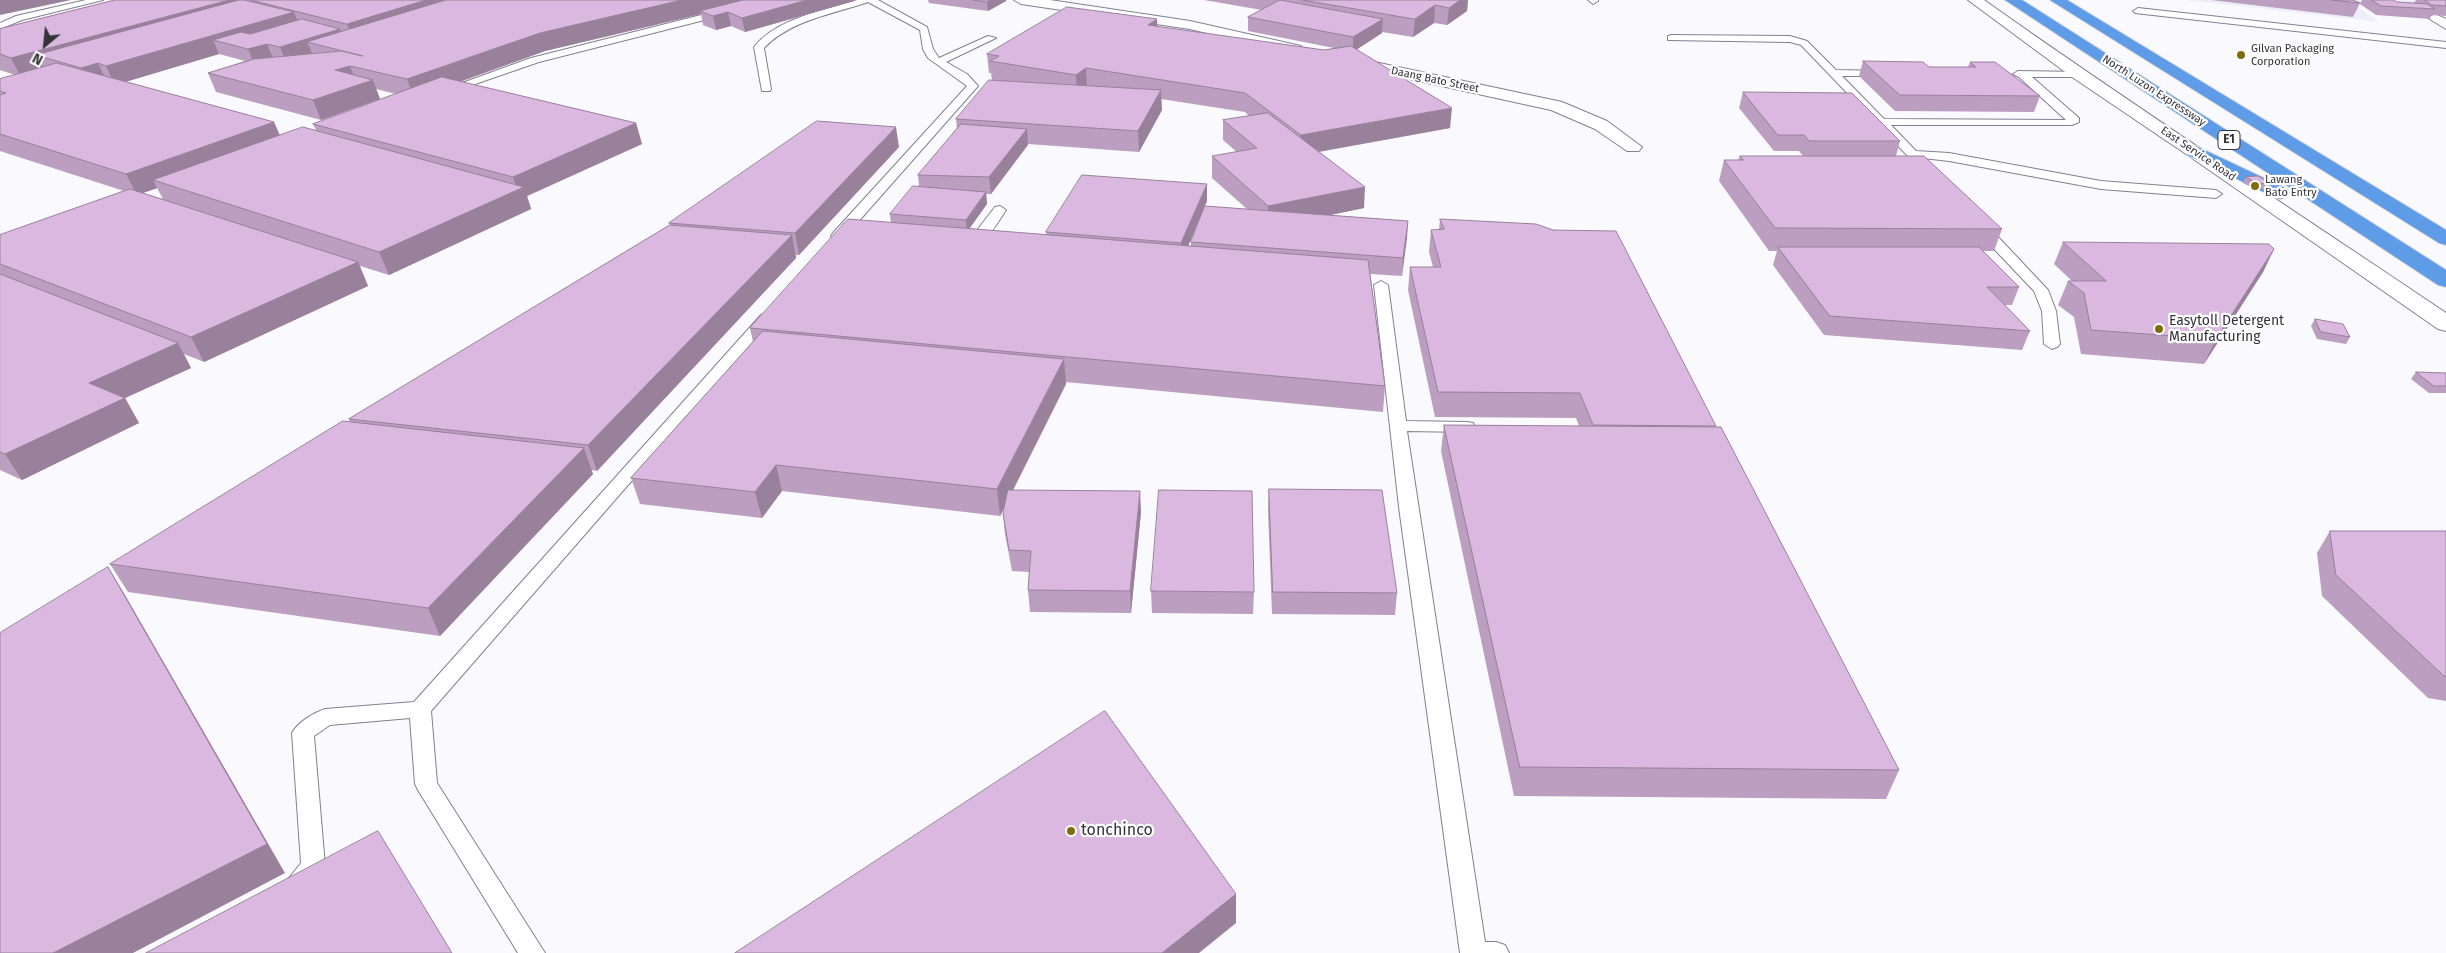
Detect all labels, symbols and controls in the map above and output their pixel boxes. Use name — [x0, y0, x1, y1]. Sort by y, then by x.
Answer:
north arrow — [20, 20, 70, 70]
place label: Gilvan Packaging Corporation — [2251, 42, 2334, 68]
text: N — [30, 49, 46, 68]
marker: Gilvan Packaging Corporation — [2235, 49, 2247, 61]
street label: North Luzon Expressway — [2100, 53, 2208, 129]
street label: Daang Bato Street — [1390, 64, 1480, 96]
street label: East Service Road — [2158, 124, 2238, 184]
road number: E1 — [2218, 130, 2240, 150]
place label: Lawang Bato Entry — [2265, 173, 2317, 199]
marker: Lawang Bato Entry — [2249, 180, 2261, 192]
place label: Easytoll Detergent Manufacturing — [2169, 313, 2284, 346]
marker: Easytoll Detergent Manufacturing — [2153, 323, 2165, 335]
place label: tonchinco — [1081, 821, 1153, 841]
marker: tonchinco — [1065, 825, 1077, 837]

